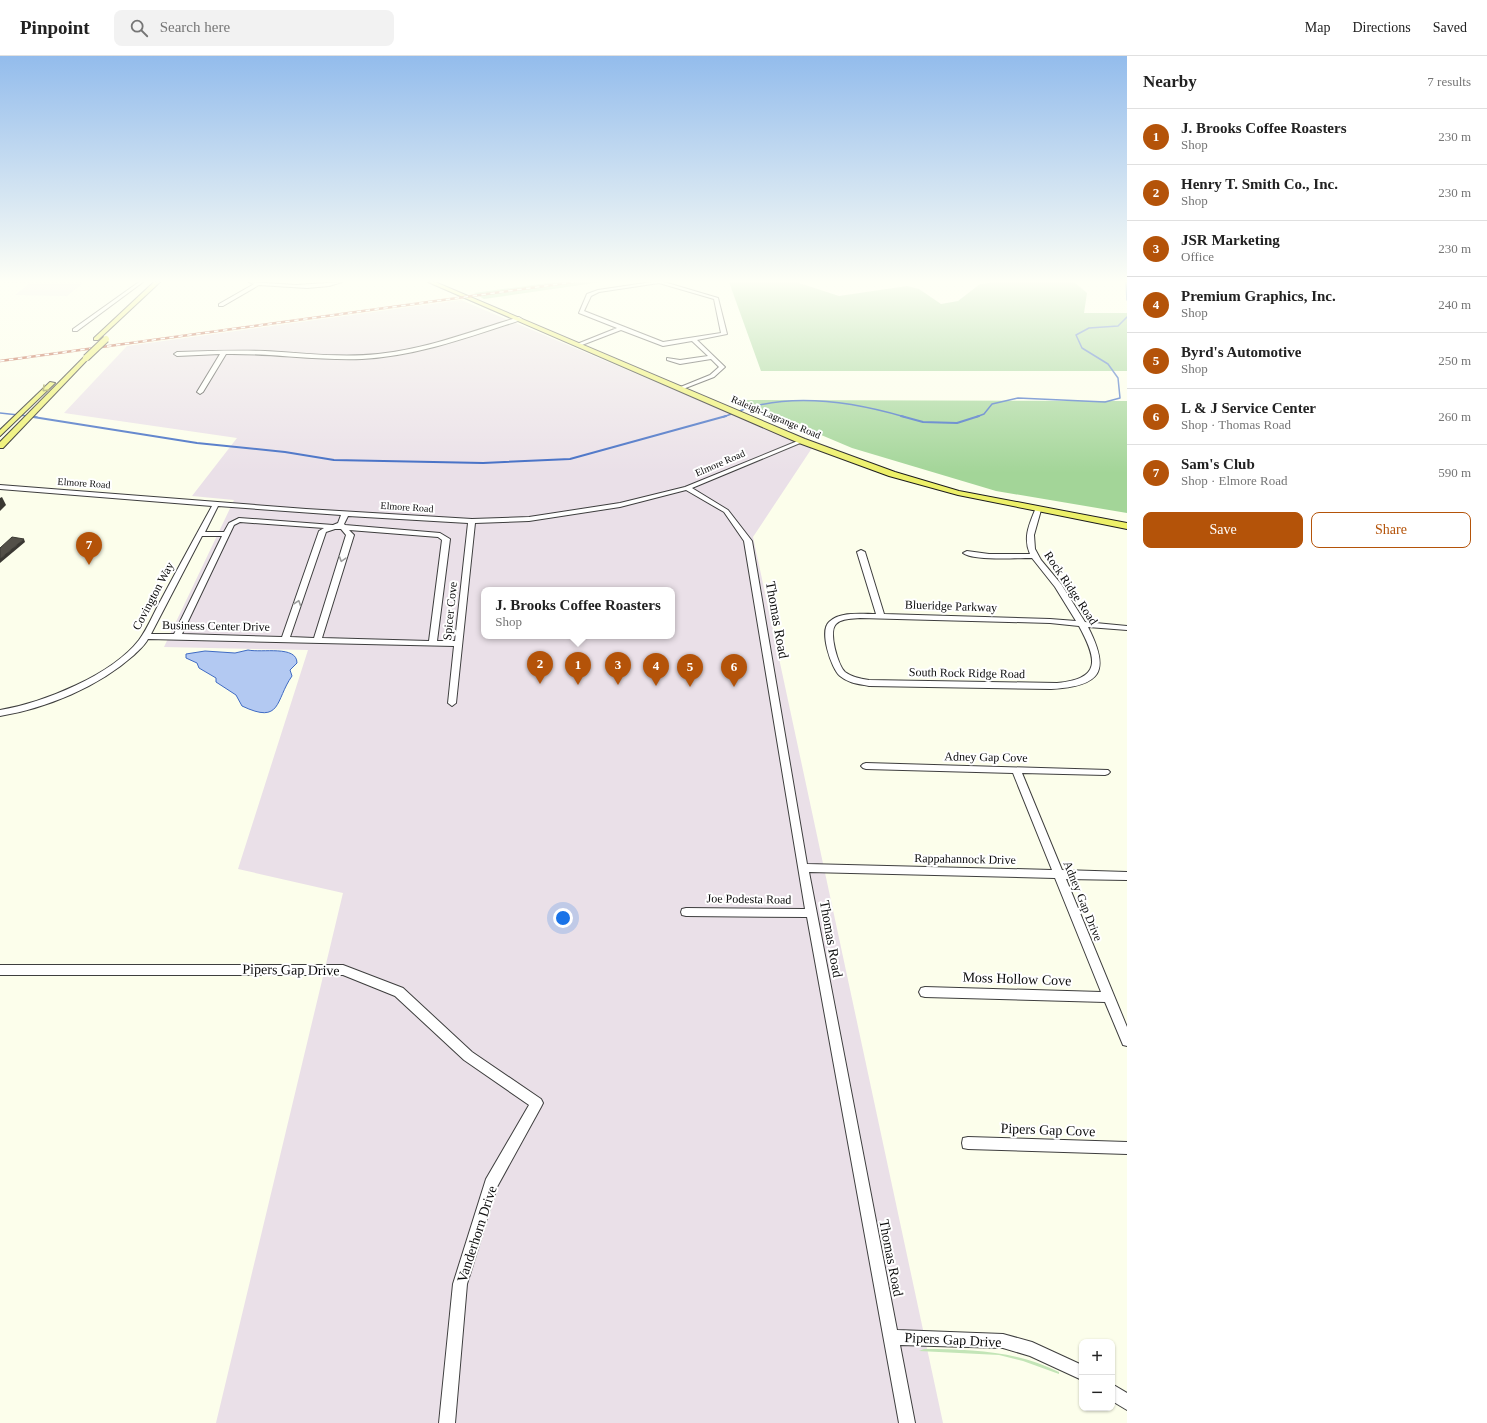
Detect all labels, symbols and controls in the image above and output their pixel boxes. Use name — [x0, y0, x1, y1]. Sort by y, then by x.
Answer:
search box — [114, 10, 394, 46]
text: Pinpoint — [20, 17, 90, 38]
icon: search — [128, 17, 150, 39]
text: Search here — [160, 19, 230, 35]
text: Map — [1305, 20, 1330, 35]
text: Directions — [1352, 20, 1411, 35]
text: Saved — [1433, 20, 1467, 35]
text: Nearby — [1143, 72, 1197, 91]
text: 7 results — [1427, 74, 1471, 89]
text: J. Brooks Coffee Roasters — [1181, 120, 1347, 136]
text: 1 — [1153, 129, 1159, 144]
text: 230 m — [1438, 129, 1471, 144]
text: Shop — [1181, 137, 1208, 152]
text: Henry T. Smith Co., Inc. — [1181, 176, 1338, 192]
text: 2 — [1153, 185, 1159, 200]
text: 230 m — [1438, 185, 1471, 200]
text: Shop — [1181, 193, 1208, 208]
text: JSR Marketing — [1181, 232, 1280, 248]
text: 3 — [1153, 241, 1159, 256]
text: 230 m — [1438, 241, 1471, 256]
text: Office — [1181, 249, 1214, 264]
text: Premium Graphics, Inc. — [1181, 288, 1336, 304]
text: 4 — [1153, 297, 1159, 312]
text: 240 m — [1438, 297, 1471, 312]
text: Shop — [1181, 305, 1208, 320]
text: Byrd's Automotive — [1181, 344, 1301, 360]
text: 5 — [1153, 353, 1159, 368]
text: 250 m — [1438, 353, 1471, 368]
text: Shop — [1181, 361, 1208, 376]
one-way arrow — [42, 385, 50, 392]
street label: Raleigh-Lagrange Road — [730, 393, 822, 441]
text: L & J Service Center — [1181, 400, 1316, 416]
text: 6 — [1153, 409, 1159, 424]
text: 260 m — [1438, 409, 1471, 424]
text: Shop · Thomas Road — [1181, 417, 1291, 432]
street label: Elmore Road — [693, 448, 747, 478]
text: Sam's Club — [1181, 456, 1255, 472]
text: 7 — [1153, 465, 1159, 480]
text: 590 m — [1438, 465, 1471, 480]
text: Shop · Elmore Road — [1181, 473, 1288, 488]
street label: Elmore Road — [57, 476, 111, 490]
street label: Elmore Road — [380, 500, 434, 514]
button: Save — [1143, 512, 1303, 548]
button: Share — [1311, 512, 1471, 548]
pin: 7 — [76, 532, 102, 565]
street label: Rock Ridge Road — [1041, 549, 1101, 627]
one-way arrow — [338, 555, 347, 562]
street label: Covington Way — [129, 560, 177, 632]
street label: Thomas Road — [763, 580, 791, 660]
street label: Spicer Cove — [440, 581, 460, 641]
popup — [481, 587, 675, 639]
text: J. Brooks Coffee Roasters — [495, 597, 661, 613]
street label: Blueridge Parkway — [905, 597, 997, 615]
one-way arrow — [293, 599, 302, 606]
text: Shop — [495, 614, 522, 629]
street label: Business Center Drive — [162, 618, 270, 634]
pin: 2 — [527, 651, 553, 684]
pin: 1 — [565, 652, 591, 685]
pin: 3 — [605, 652, 631, 685]
pin: 4 — [643, 653, 669, 686]
pin: 5 — [677, 654, 703, 687]
pin: 6 — [721, 654, 747, 687]
street label: South Rock Ridge Road — [909, 665, 1025, 681]
street label: Adney Gap Cove — [944, 749, 1028, 765]
street label: Rappahannock Drive — [914, 851, 1016, 867]
street label: Adney Gap Drive — [1061, 859, 1105, 943]
street label: Joe Podesta Road — [707, 891, 791, 907]
street label: Thomas Road — [817, 899, 845, 979]
your location — [553, 908, 573, 928]
street label: Pipers Gap Drive — [242, 962, 340, 978]
street label: Moss Hollow Cove — [962, 970, 1072, 988]
street label: Pipers Gap Cove — [1000, 1121, 1096, 1139]
street label: Vanderhorn Drive — [454, 1184, 500, 1284]
street label: Thomas Road — [876, 1218, 906, 1298]
street label: Pipers Gap Drive — [904, 1330, 1002, 1350]
map controls — [1079, 1339, 1115, 1411]
button: + — [1079, 1339, 1115, 1375]
button: − — [1079, 1375, 1115, 1411]

